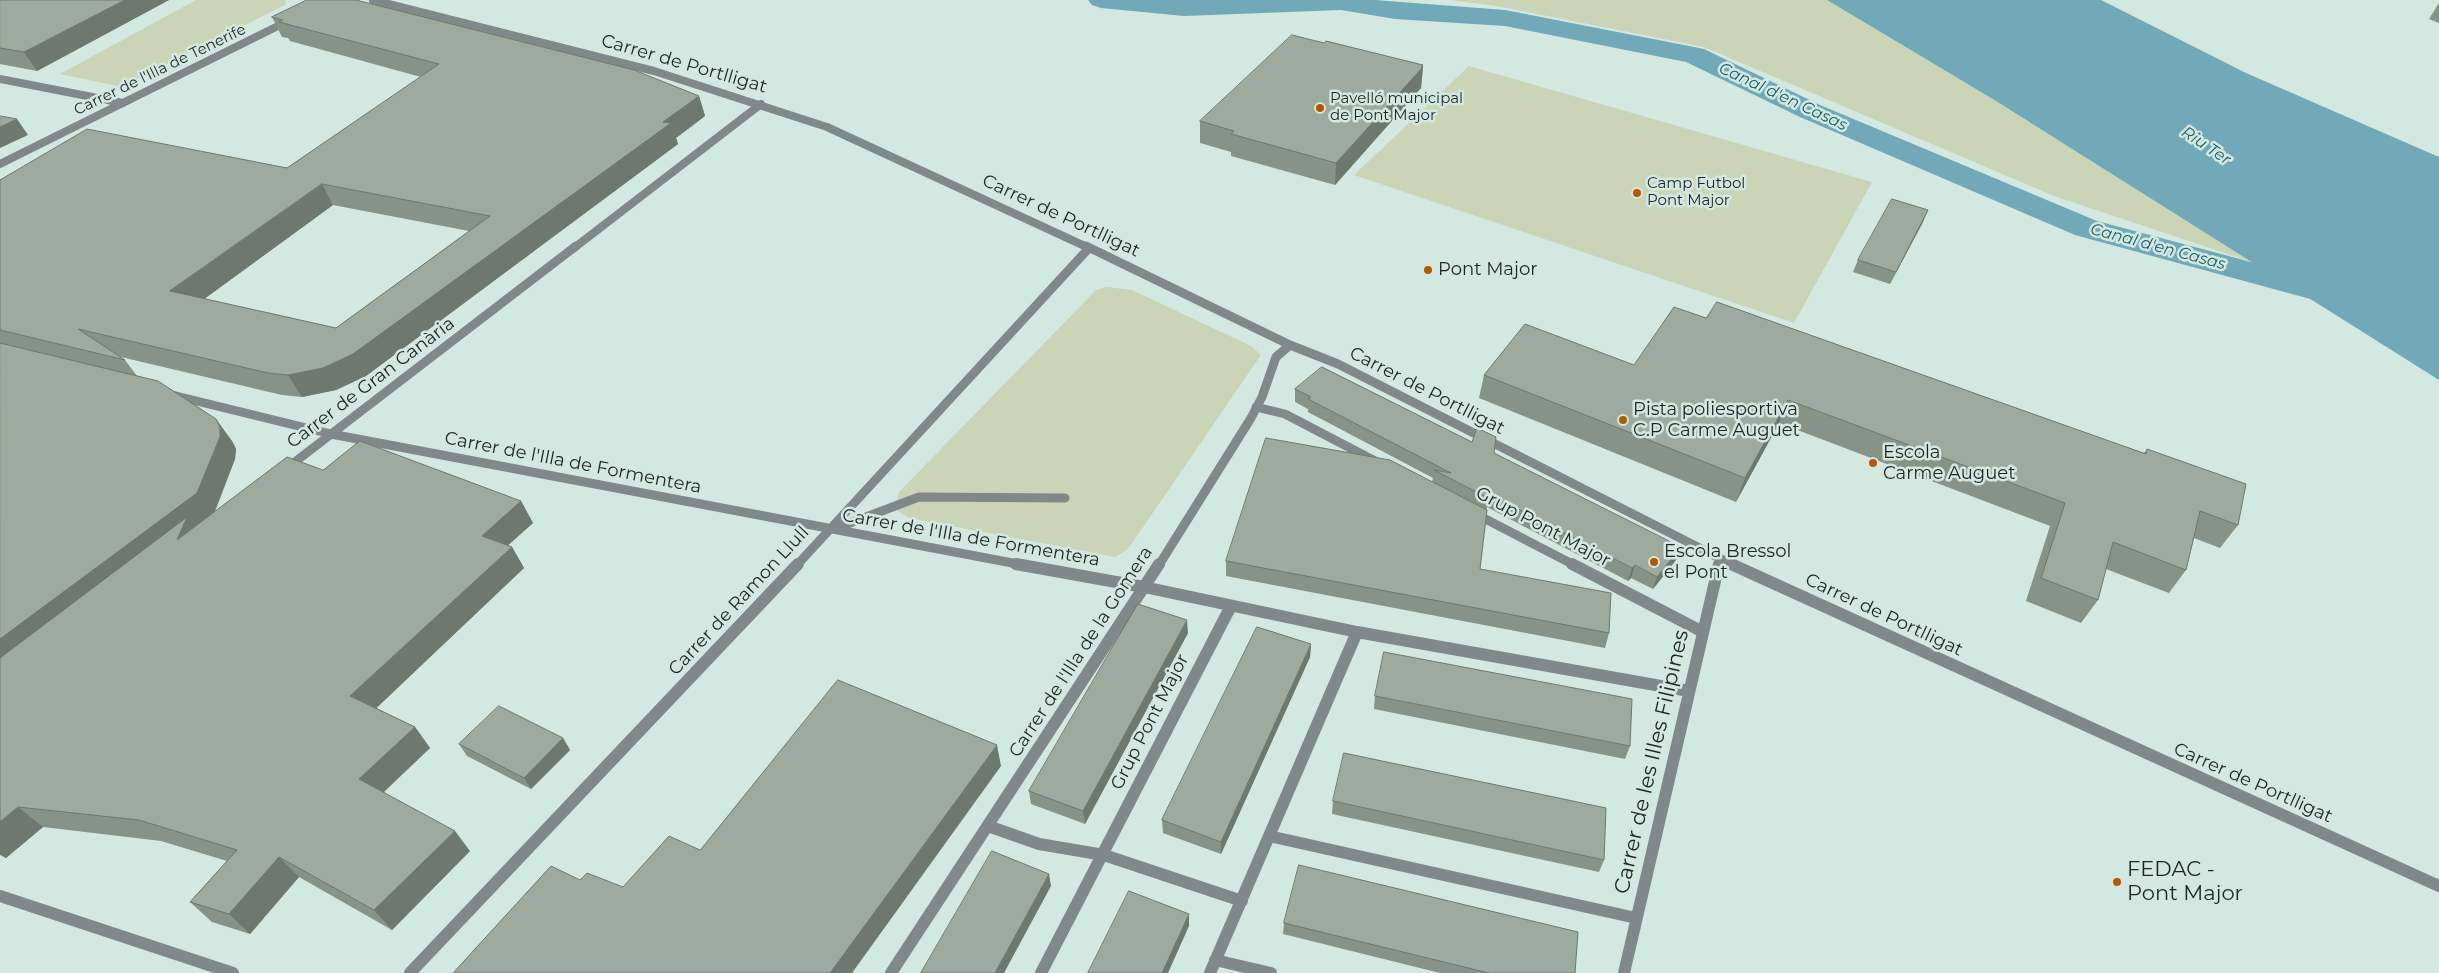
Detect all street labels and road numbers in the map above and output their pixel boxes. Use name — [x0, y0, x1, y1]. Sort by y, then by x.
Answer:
street label: Carrer de l'Illa de Tenerife — [71, 21, 249, 119]
street label: Carrer de Portlligat — [599, 30, 769, 98]
street label: Carrer de Portlligat — [979, 170, 1143, 262]
street label: Carrer de Gran Canària — [283, 313, 459, 453]
street label: Carrer de Portlligat — [1346, 342, 1508, 440]
street label: Carrer de l'Illa de Formentera — [443, 427, 703, 499]
street label: Grup Pont Major — [1472, 482, 1614, 572]
street label: Carrer de l'Illa de Formentera — [841, 505, 1101, 571]
street label: Carrer de Ramon Llull — [664, 522, 814, 680]
street label: Carrer de l'Illa de la Gomera — [1005, 543, 1157, 761]
street label: Carrer de Portlligat — [1802, 569, 1966, 661]
street label: Carrer de les Illes Filipines — [1609, 628, 1695, 896]
street label: Grup Pont Major — [1106, 650, 1194, 794]
street label: Carrer de Portlligat — [2170, 738, 2336, 828]

